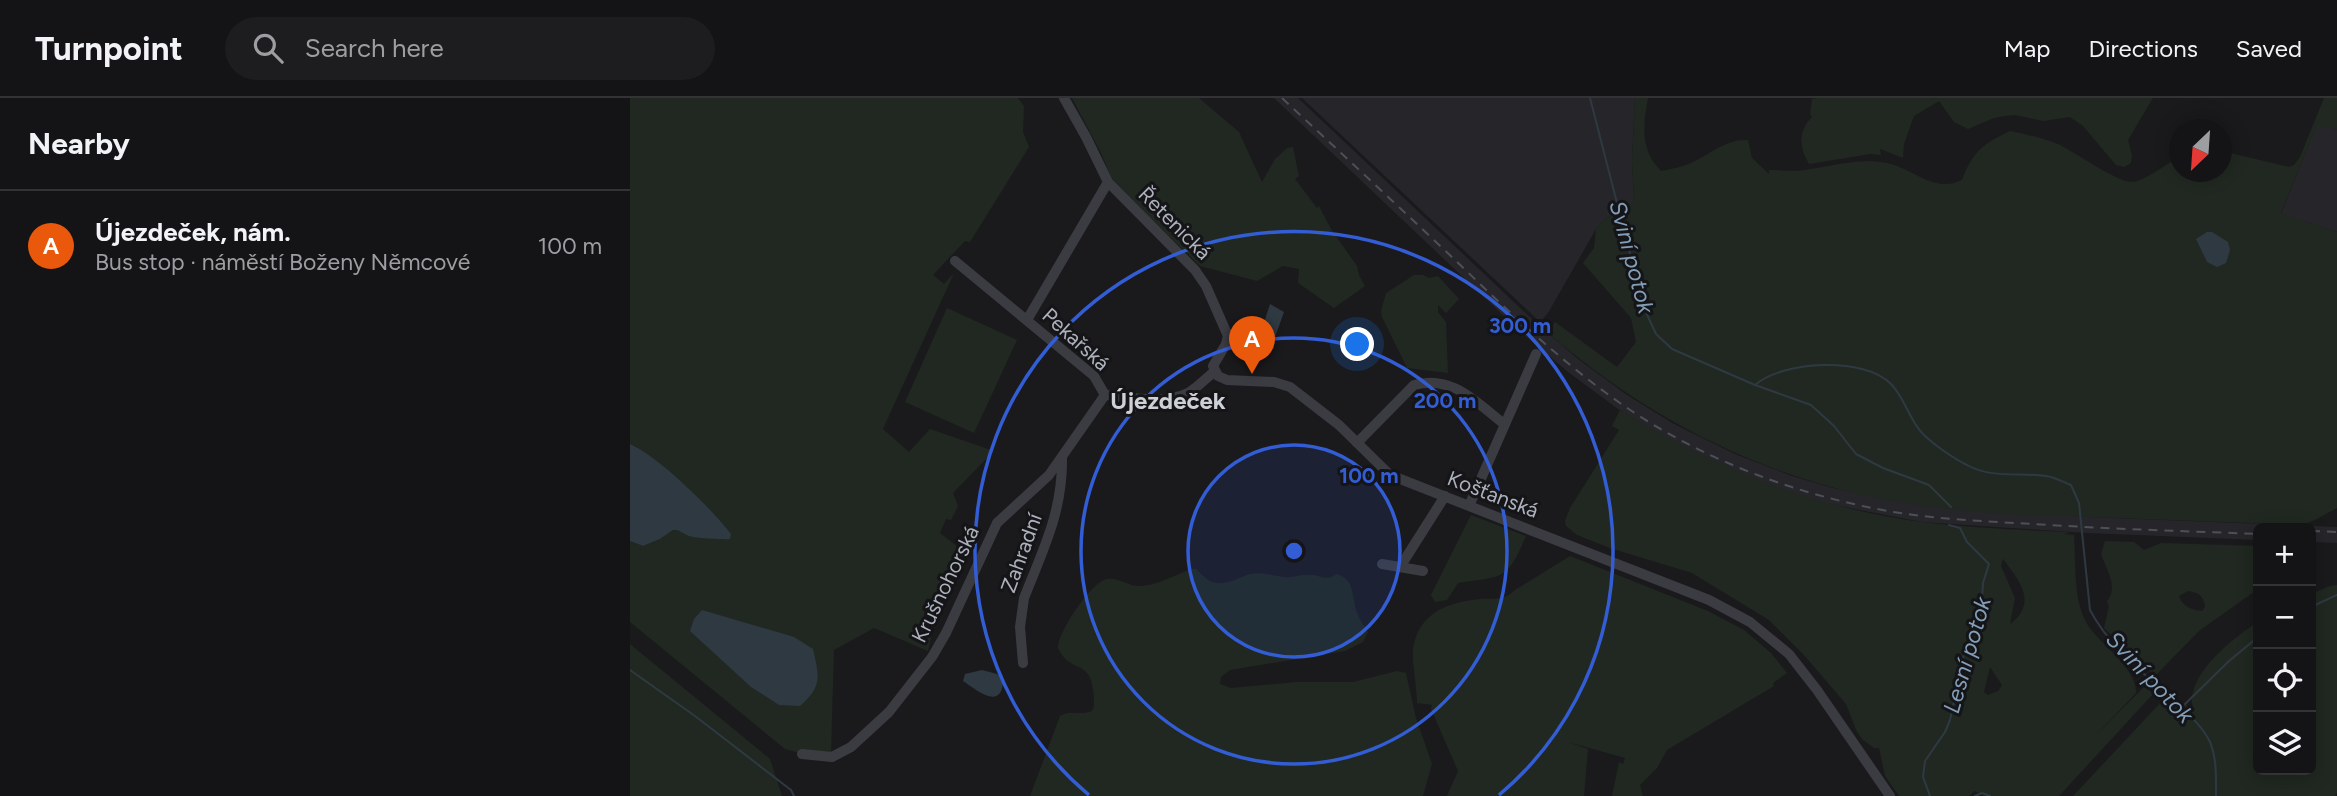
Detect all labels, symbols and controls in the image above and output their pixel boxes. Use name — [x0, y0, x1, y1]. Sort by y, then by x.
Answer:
search box — [225, 17, 715, 80]
text: Turnpoint — [35, 29, 183, 68]
icon: search — [249, 29, 287, 67]
text: Search here — [305, 32, 444, 64]
text: Map — [2004, 34, 2050, 63]
text: Directions — [2088, 34, 2198, 63]
text: Saved — [2236, 34, 2302, 63]
north arrow — [2169, 119, 2232, 182]
text: Nearby — [28, 125, 130, 162]
street label: Řetenická — [1133, 181, 1217, 265]
water label: Sviní potok — [1604, 198, 1661, 317]
text: Újezdeček, nám. — [95, 216, 291, 248]
text: A — [43, 232, 59, 260]
text: 100 m — [538, 232, 602, 260]
text: Bus stop · náměstí Boženy Němcové — [95, 248, 470, 276]
street label: Pekařská — [1037, 302, 1115, 376]
text: 300 m — [1489, 313, 1551, 338]
pin: A — [1229, 316, 1275, 374]
your location — [1340, 327, 1374, 361]
district label: Újezdeček — [1110, 386, 1226, 415]
text: 200 m — [1414, 388, 1476, 413]
text: 100 m — [1339, 463, 1399, 488]
street label: Košťanská — [1444, 465, 1542, 523]
street label: Zahradní — [995, 509, 1047, 596]
street label: Krušnohorská — [906, 522, 984, 646]
map controls — [2253, 523, 2316, 775]
button: + — [2253, 523, 2316, 586]
centre of rings — [1282, 539, 1306, 563]
button: − — [2253, 586, 2316, 649]
water label: Lesní potok — [1937, 593, 1997, 716]
water label: Sviní potok — [2100, 625, 2200, 729]
button: locate — [2253, 649, 2316, 712]
button: layers — [2253, 712, 2316, 775]

